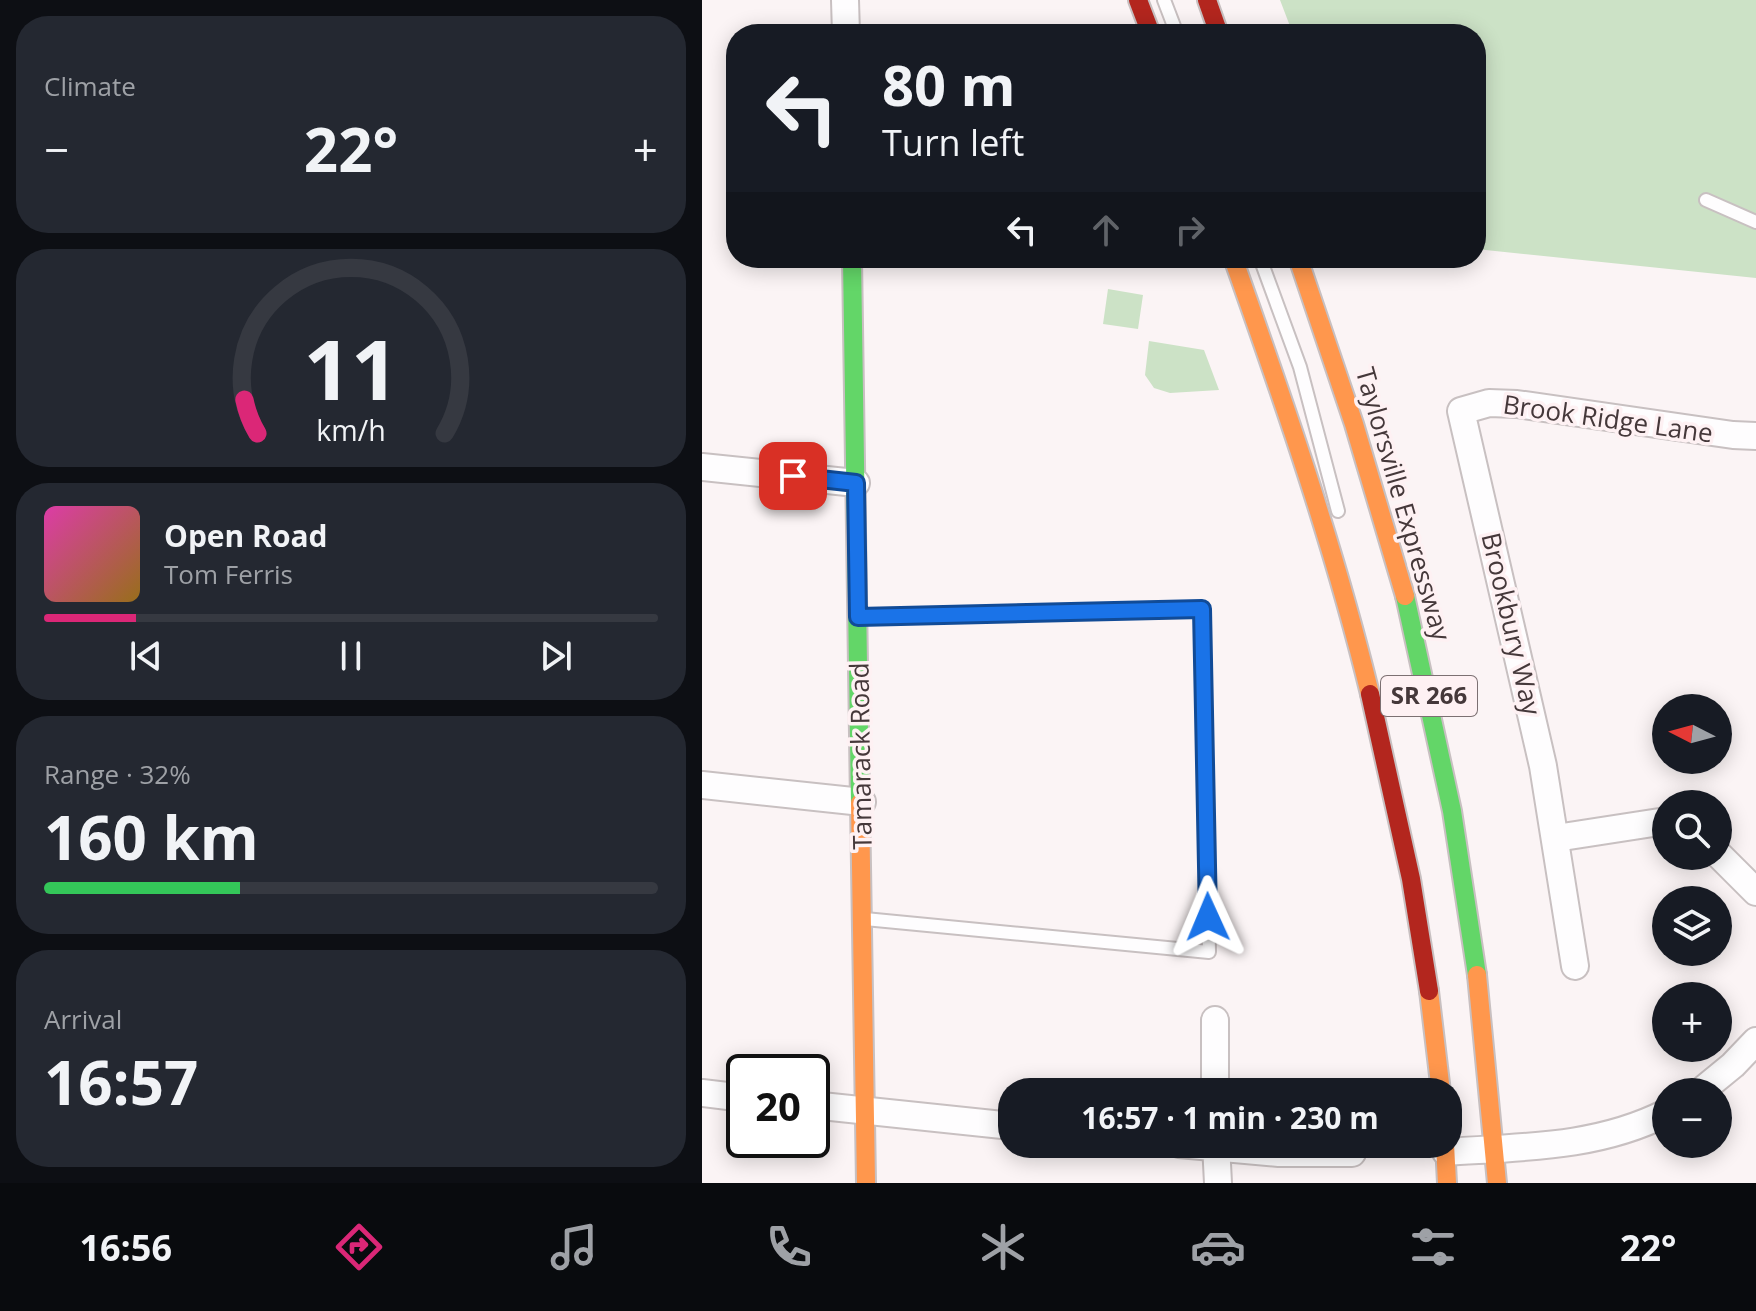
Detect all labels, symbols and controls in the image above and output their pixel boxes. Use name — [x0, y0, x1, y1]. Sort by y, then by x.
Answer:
text: 80 m — [882, 46, 1016, 122]
icon: left — [750, 56, 854, 160]
text: Climate — [44, 68, 136, 104]
text: 22° — [304, 108, 398, 190]
text: Turn left — [882, 118, 1024, 167]
text: − — [44, 119, 69, 179]
text: + — [633, 119, 658, 179]
icon: left — [1000, 208, 1044, 252]
icon: ahead — [1084, 208, 1128, 252]
icon: right — [1168, 208, 1212, 252]
text: 11 — [303, 311, 399, 424]
street label: Taylorsville Expressway — [1348, 363, 1460, 645]
street label: Brook Ridge Lane — [1501, 385, 1715, 451]
text: km/h — [316, 410, 386, 449]
pin — [759, 442, 827, 510]
icon: arrive — [771, 454, 815, 498]
text: Open Road — [164, 515, 328, 556]
street label: Brookbury Way — [1474, 529, 1551, 719]
text: Tom Ferris — [164, 556, 293, 592]
icon: previous — [124, 634, 168, 678]
icon: pause — [329, 634, 373, 678]
icon: next — [534, 634, 578, 678]
street label: Tamarack Road — [840, 662, 880, 850]
road number: SR 266 — [1381, 676, 1477, 716]
north arrow — [1652, 694, 1732, 774]
map controls — [1652, 694, 1732, 1158]
text: Range · 32% — [44, 756, 191, 792]
button: search — [1652, 790, 1732, 870]
text: 160 km — [44, 796, 259, 878]
position arrow — [1166, 875, 1250, 959]
button: layers — [1652, 886, 1732, 966]
button: + — [1652, 982, 1732, 1062]
text: Arrival — [44, 1001, 122, 1037]
text: 16:57 — [44, 1041, 198, 1123]
speed limit sign: 20 — [726, 1054, 830, 1158]
button: − — [1652, 1078, 1732, 1158]
text: 16:57 · 1 min · 230 m — [1081, 1097, 1379, 1138]
icon: directions — [331, 1219, 387, 1275]
icon: music — [546, 1219, 602, 1275]
icon: phone — [761, 1219, 817, 1275]
icon: climate — [975, 1219, 1031, 1275]
icon: car — [1190, 1219, 1246, 1275]
icon: filters — [1405, 1219, 1461, 1275]
text: 16:56 — [79, 1223, 172, 1272]
text: 22° — [1620, 1223, 1677, 1272]

